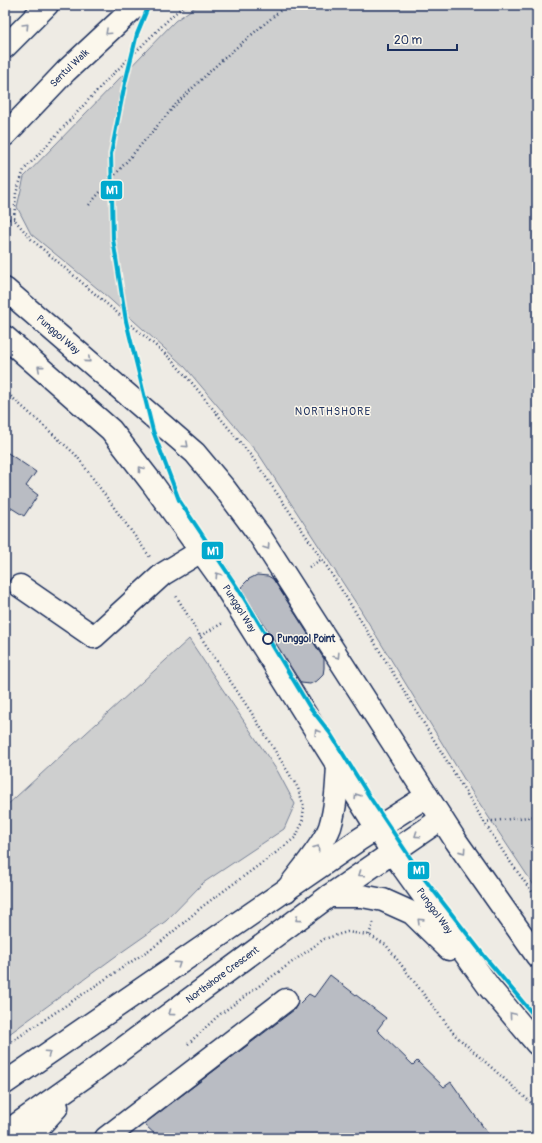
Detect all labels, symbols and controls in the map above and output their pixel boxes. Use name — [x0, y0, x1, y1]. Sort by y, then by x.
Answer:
one-way arrow — [21, 23, 29, 31]
scale bar — [388, 26, 457, 52]
one-way arrow — [105, 27, 113, 34]
text: 20 m — [394, 33, 423, 48]
street label: Sentul Walk — [48, 46, 92, 90]
line badge: M1 — [100, 180, 123, 200]
text: M1 — [106, 184, 118, 197]
street label: Punggol Way — [34, 313, 83, 357]
one-way arrow — [83, 356, 90, 363]
one-way arrow — [37, 365, 45, 372]
district label: NORTHSHORE — [295, 405, 371, 418]
one-way arrow — [181, 441, 189, 448]
one-way arrow — [139, 467, 146, 474]
line badge: M1 — [201, 541, 224, 560]
one-way arrow — [262, 543, 270, 550]
text: M1 — [207, 545, 219, 558]
one-way arrow — [215, 572, 222, 579]
street label: Punggol Way — [220, 583, 259, 635]
marker: Punggol Point — [262, 633, 274, 645]
place label: Punggol Point — [277, 633, 336, 645]
one-way arrow — [332, 652, 340, 659]
one-way arrow — [314, 729, 321, 736]
one-way arrow — [354, 793, 362, 800]
one-way arrow — [414, 830, 421, 838]
one-way arrow — [312, 846, 319, 853]
one-way arrow — [458, 847, 466, 854]
line badge: M1 — [407, 861, 430, 880]
text: M1 — [413, 864, 425, 877]
one-way arrow — [358, 869, 365, 876]
street label: Punggol Way — [414, 886, 455, 937]
one-way arrow — [295, 915, 302, 922]
one-way arrow — [417, 918, 425, 926]
street label: Northshore Crescent — [184, 943, 262, 1006]
one-way arrow — [174, 962, 181, 969]
one-way arrow — [168, 1008, 175, 1015]
one-way arrow — [510, 1012, 517, 1020]
one-way arrow — [44, 1051, 51, 1058]

